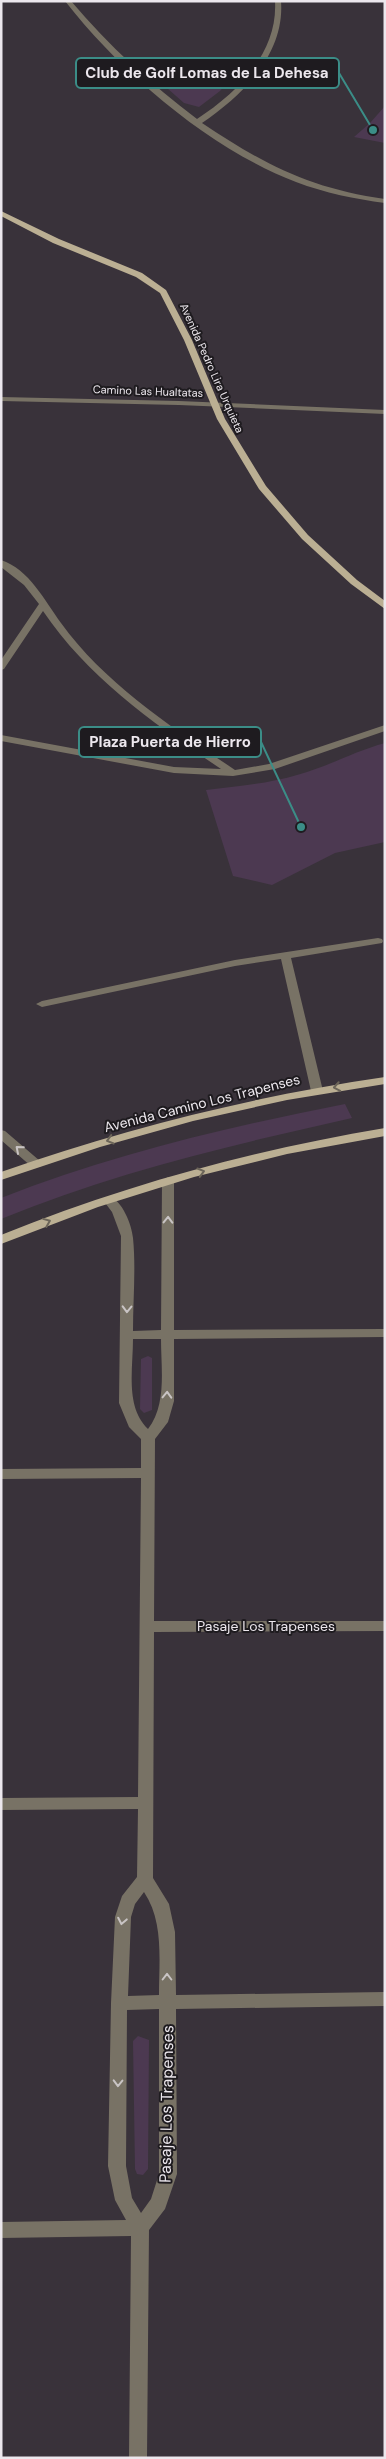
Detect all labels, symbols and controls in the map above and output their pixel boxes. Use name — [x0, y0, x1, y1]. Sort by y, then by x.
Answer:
callout: Club de Golf Lomas de La Dehesa — [76, 58, 339, 88]
text: Club de Golf Lomas de La Dehesa — [85, 63, 329, 83]
street label: Avenida Pedro Lira Urquieta — [177, 301, 247, 435]
street label: Camino Las Hualtatas — [93, 382, 203, 400]
callout: Plaza Puerta de Hierro — [79, 727, 261, 757]
text: Plaza Puerta de Hierro — [89, 732, 251, 752]
street label: Avenida Camino Los Trapenses — [102, 1070, 302, 1136]
one-way arrow — [332, 1082, 341, 1092]
one-way arrow — [107, 1134, 115, 1144]
one-way arrow — [15, 1146, 24, 1155]
one-way arrow — [196, 1167, 205, 1177]
one-way arrow — [163, 1216, 173, 1224]
one-way arrow — [42, 1218, 50, 1228]
one-way arrow — [122, 1306, 132, 1314]
one-way arrow — [162, 1391, 172, 1398]
street label: Pasaje Los Trapenses — [197, 1617, 335, 1635]
one-way arrow — [118, 1917, 128, 1926]
one-way arrow — [162, 1973, 172, 1981]
street label: Pasaje Los Trapenses — [155, 2025, 178, 2183]
one-way arrow — [113, 2080, 123, 2088]

